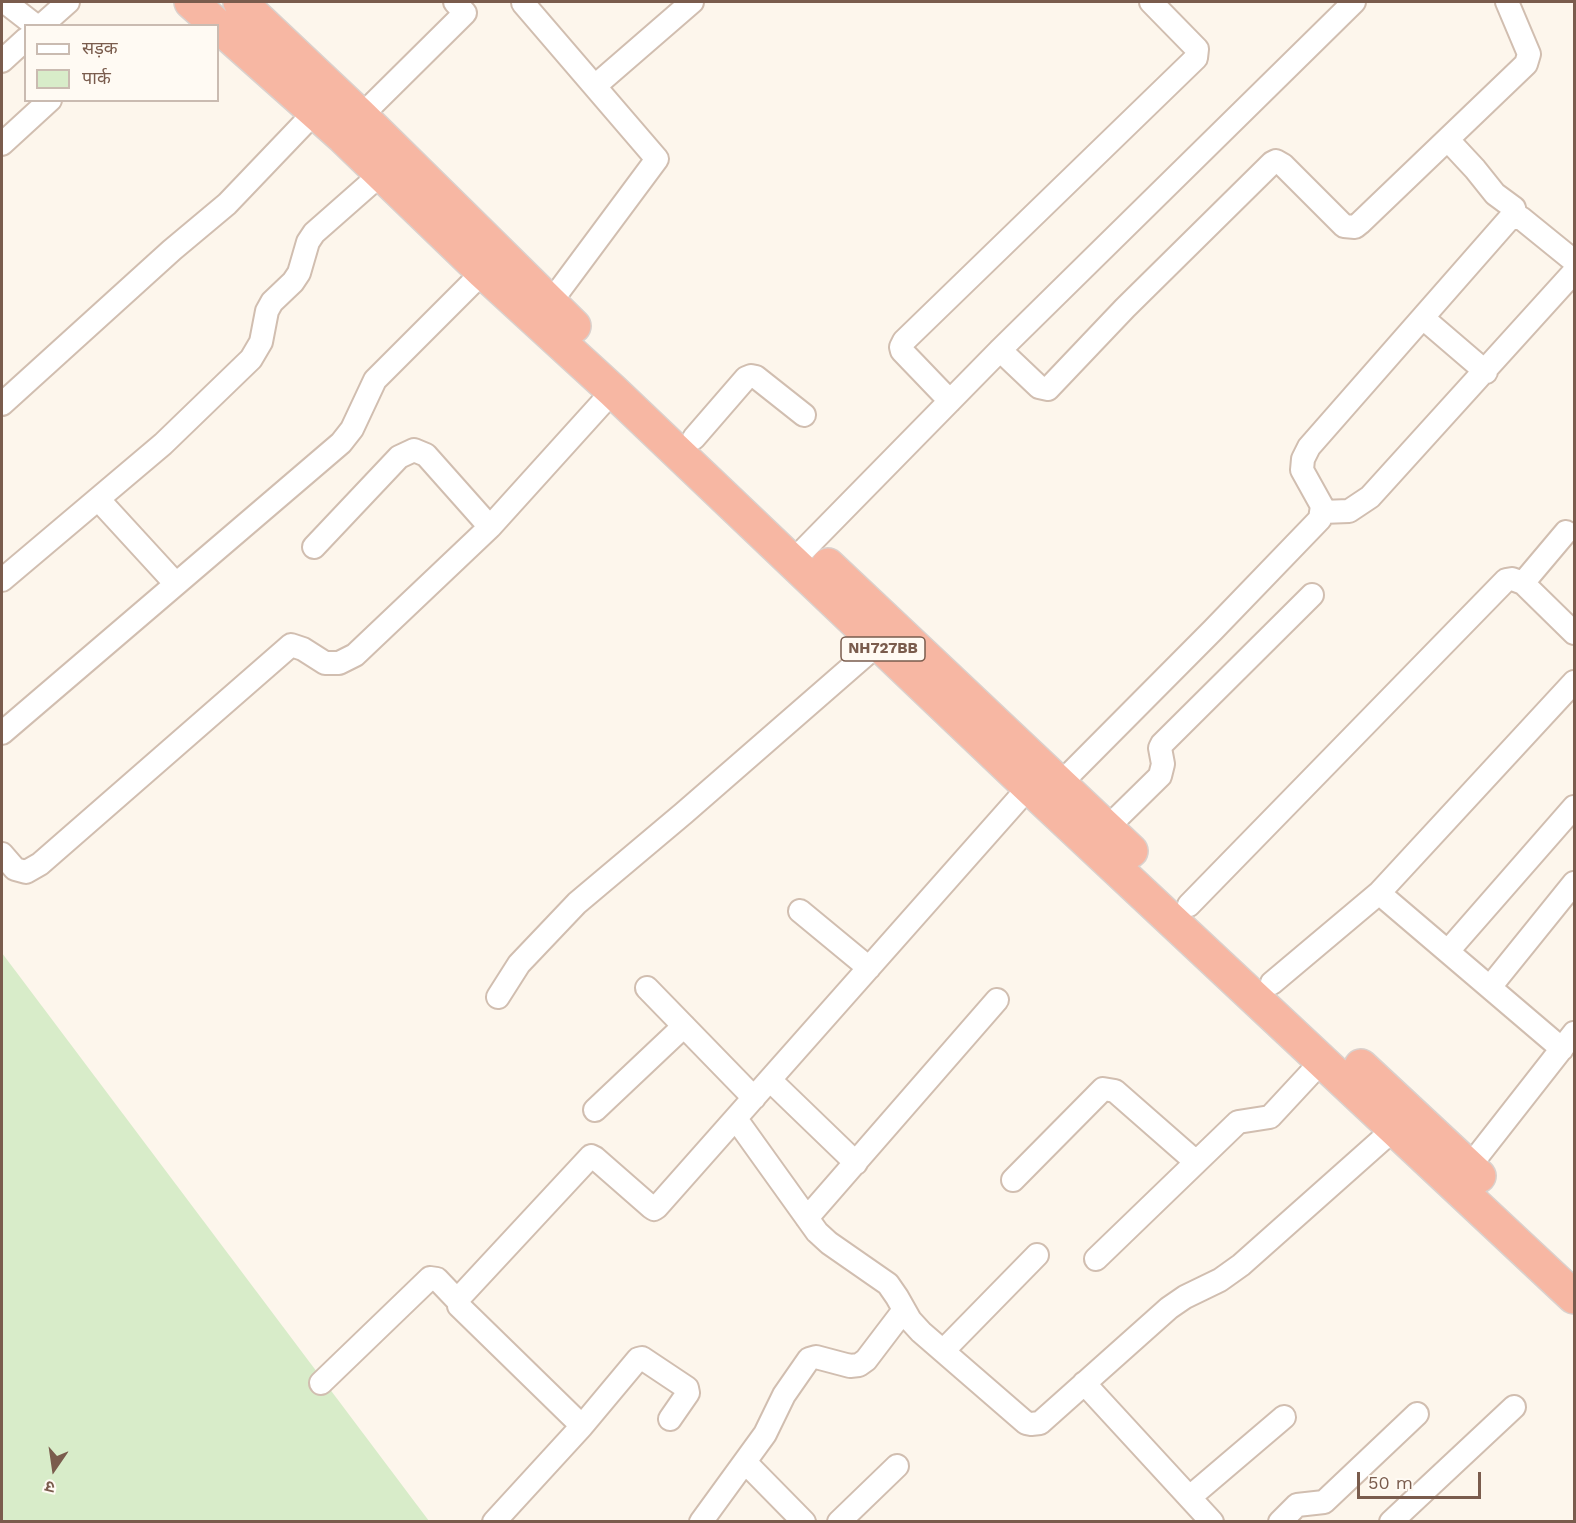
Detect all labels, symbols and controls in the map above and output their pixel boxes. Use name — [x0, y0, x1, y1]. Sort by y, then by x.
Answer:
legend — [24, 24, 219, 102]
text: सड़क — [82, 37, 118, 58]
text: पार्क — [82, 67, 111, 88]
road number: NH727BB — [841, 637, 925, 661]
north arrow — [24, 1439, 84, 1499]
scale bar — [1360, 1460, 1484, 1498]
text: 50 m — [1368, 1472, 1413, 1493]
text: उ — [43, 1477, 57, 1497]

